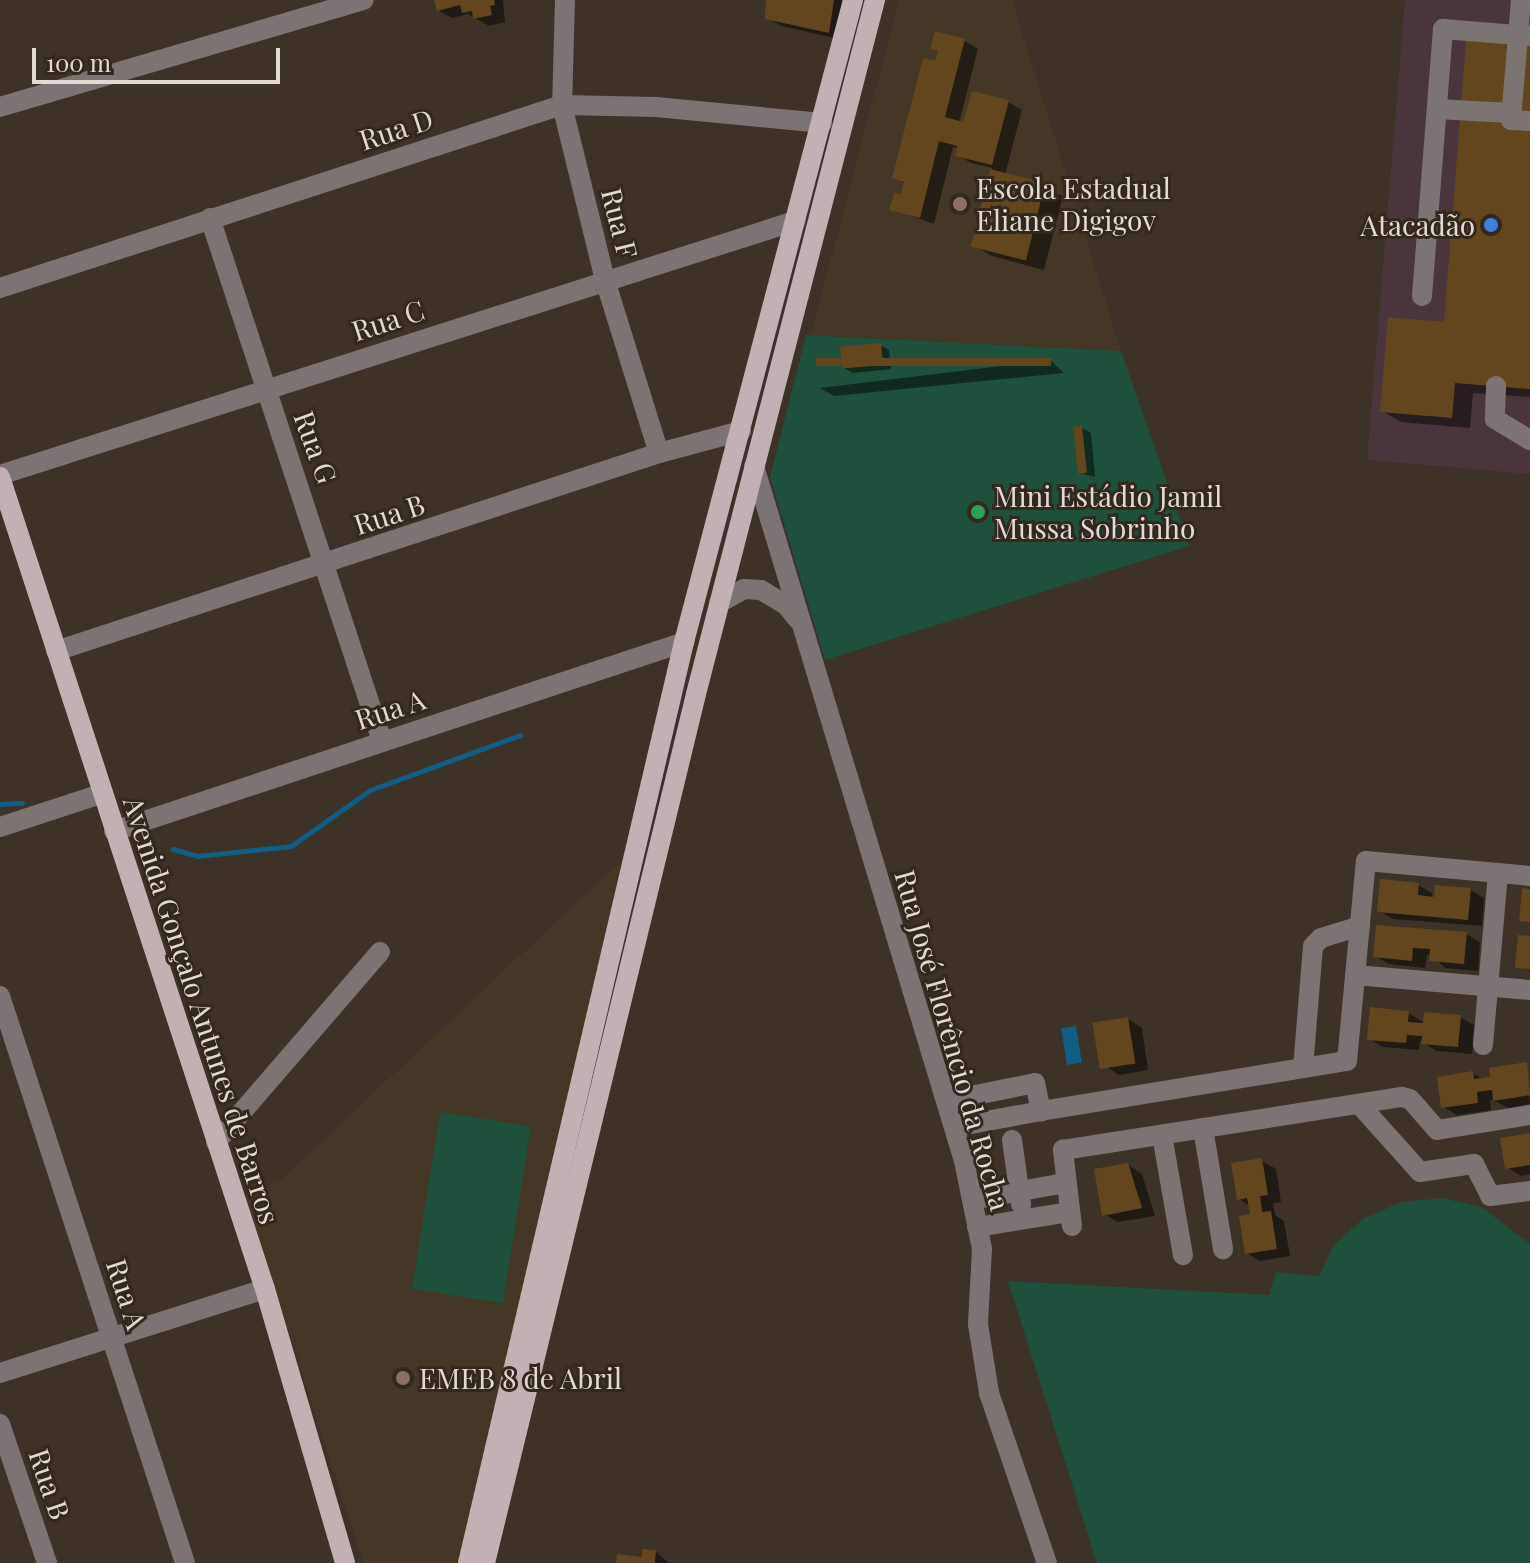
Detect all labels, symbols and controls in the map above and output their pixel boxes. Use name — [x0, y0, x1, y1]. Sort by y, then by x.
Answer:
scale bar — [36, 32, 284, 82]
text: 100 m — [46, 46, 111, 78]
street label: Rua D — [355, 101, 437, 157]
place label: Escola Estadual Eliane Digigov — [976, 171, 1171, 237]
street label: Rua F — [595, 184, 645, 262]
marker: Escola Estadual Eliane Digigov — [951, 195, 969, 213]
place label: Atacadão — [1360, 208, 1475, 242]
marker: Atacadão — [1482, 216, 1500, 234]
street label: Rua C — [347, 292, 429, 348]
street label: Rua G — [287, 406, 345, 488]
place label: Mini Estádio Jamil Mussa Sobrinho — [994, 479, 1222, 545]
street label: Rua B — [349, 487, 429, 541]
marker: Mini Estádio Jamil Mussa Sobrinho — [969, 503, 987, 521]
street label: Rua A — [350, 682, 430, 736]
street label: Avenida Gonçalo Antunes de Barros — [117, 791, 287, 1229]
street label: Rua José Florêncio da Rocha — [888, 866, 1018, 1214]
street label: Rua A — [100, 1254, 154, 1334]
place label: EMEB 8 de Abril — [419, 1361, 623, 1395]
marker: EMEB 8 de Abril — [394, 1369, 412, 1387]
street label: Rua B — [22, 1444, 78, 1524]

